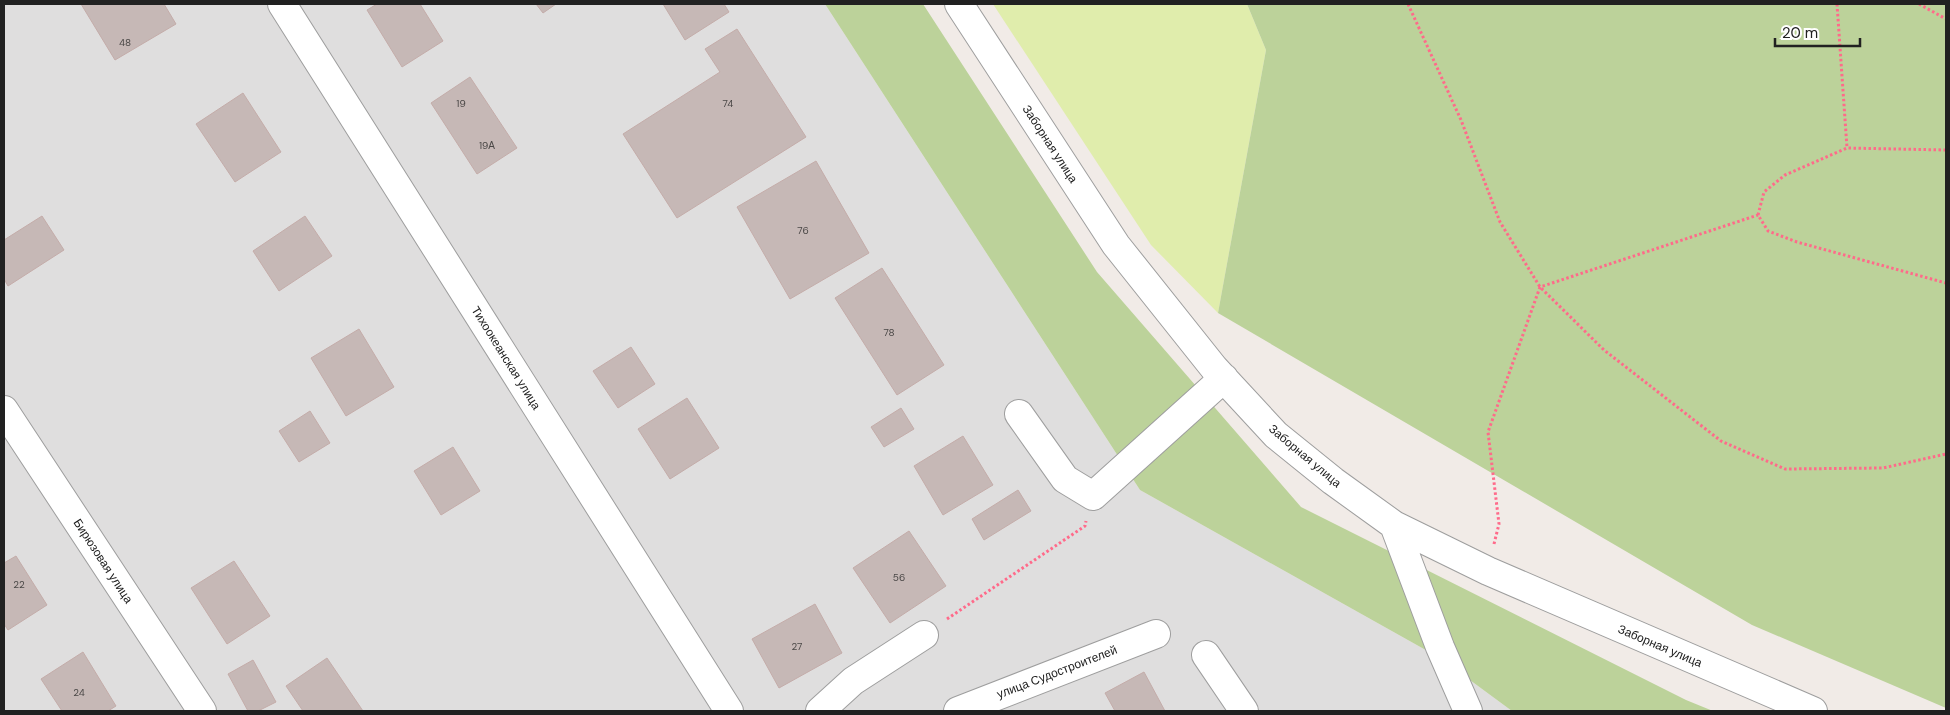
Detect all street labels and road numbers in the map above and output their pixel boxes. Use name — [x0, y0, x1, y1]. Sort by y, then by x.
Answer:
street label: Заборная улица — [1019, 102, 1081, 186]
street label: Тихоокеанская улица — [468, 303, 544, 413]
street label: Заборная улица — [1265, 421, 1345, 491]
street label: Бирюзовая улица — [70, 516, 137, 607]
street label: Заборная улица — [1615, 621, 1705, 671]
street label: улица Судостроителей — [995, 642, 1119, 702]

